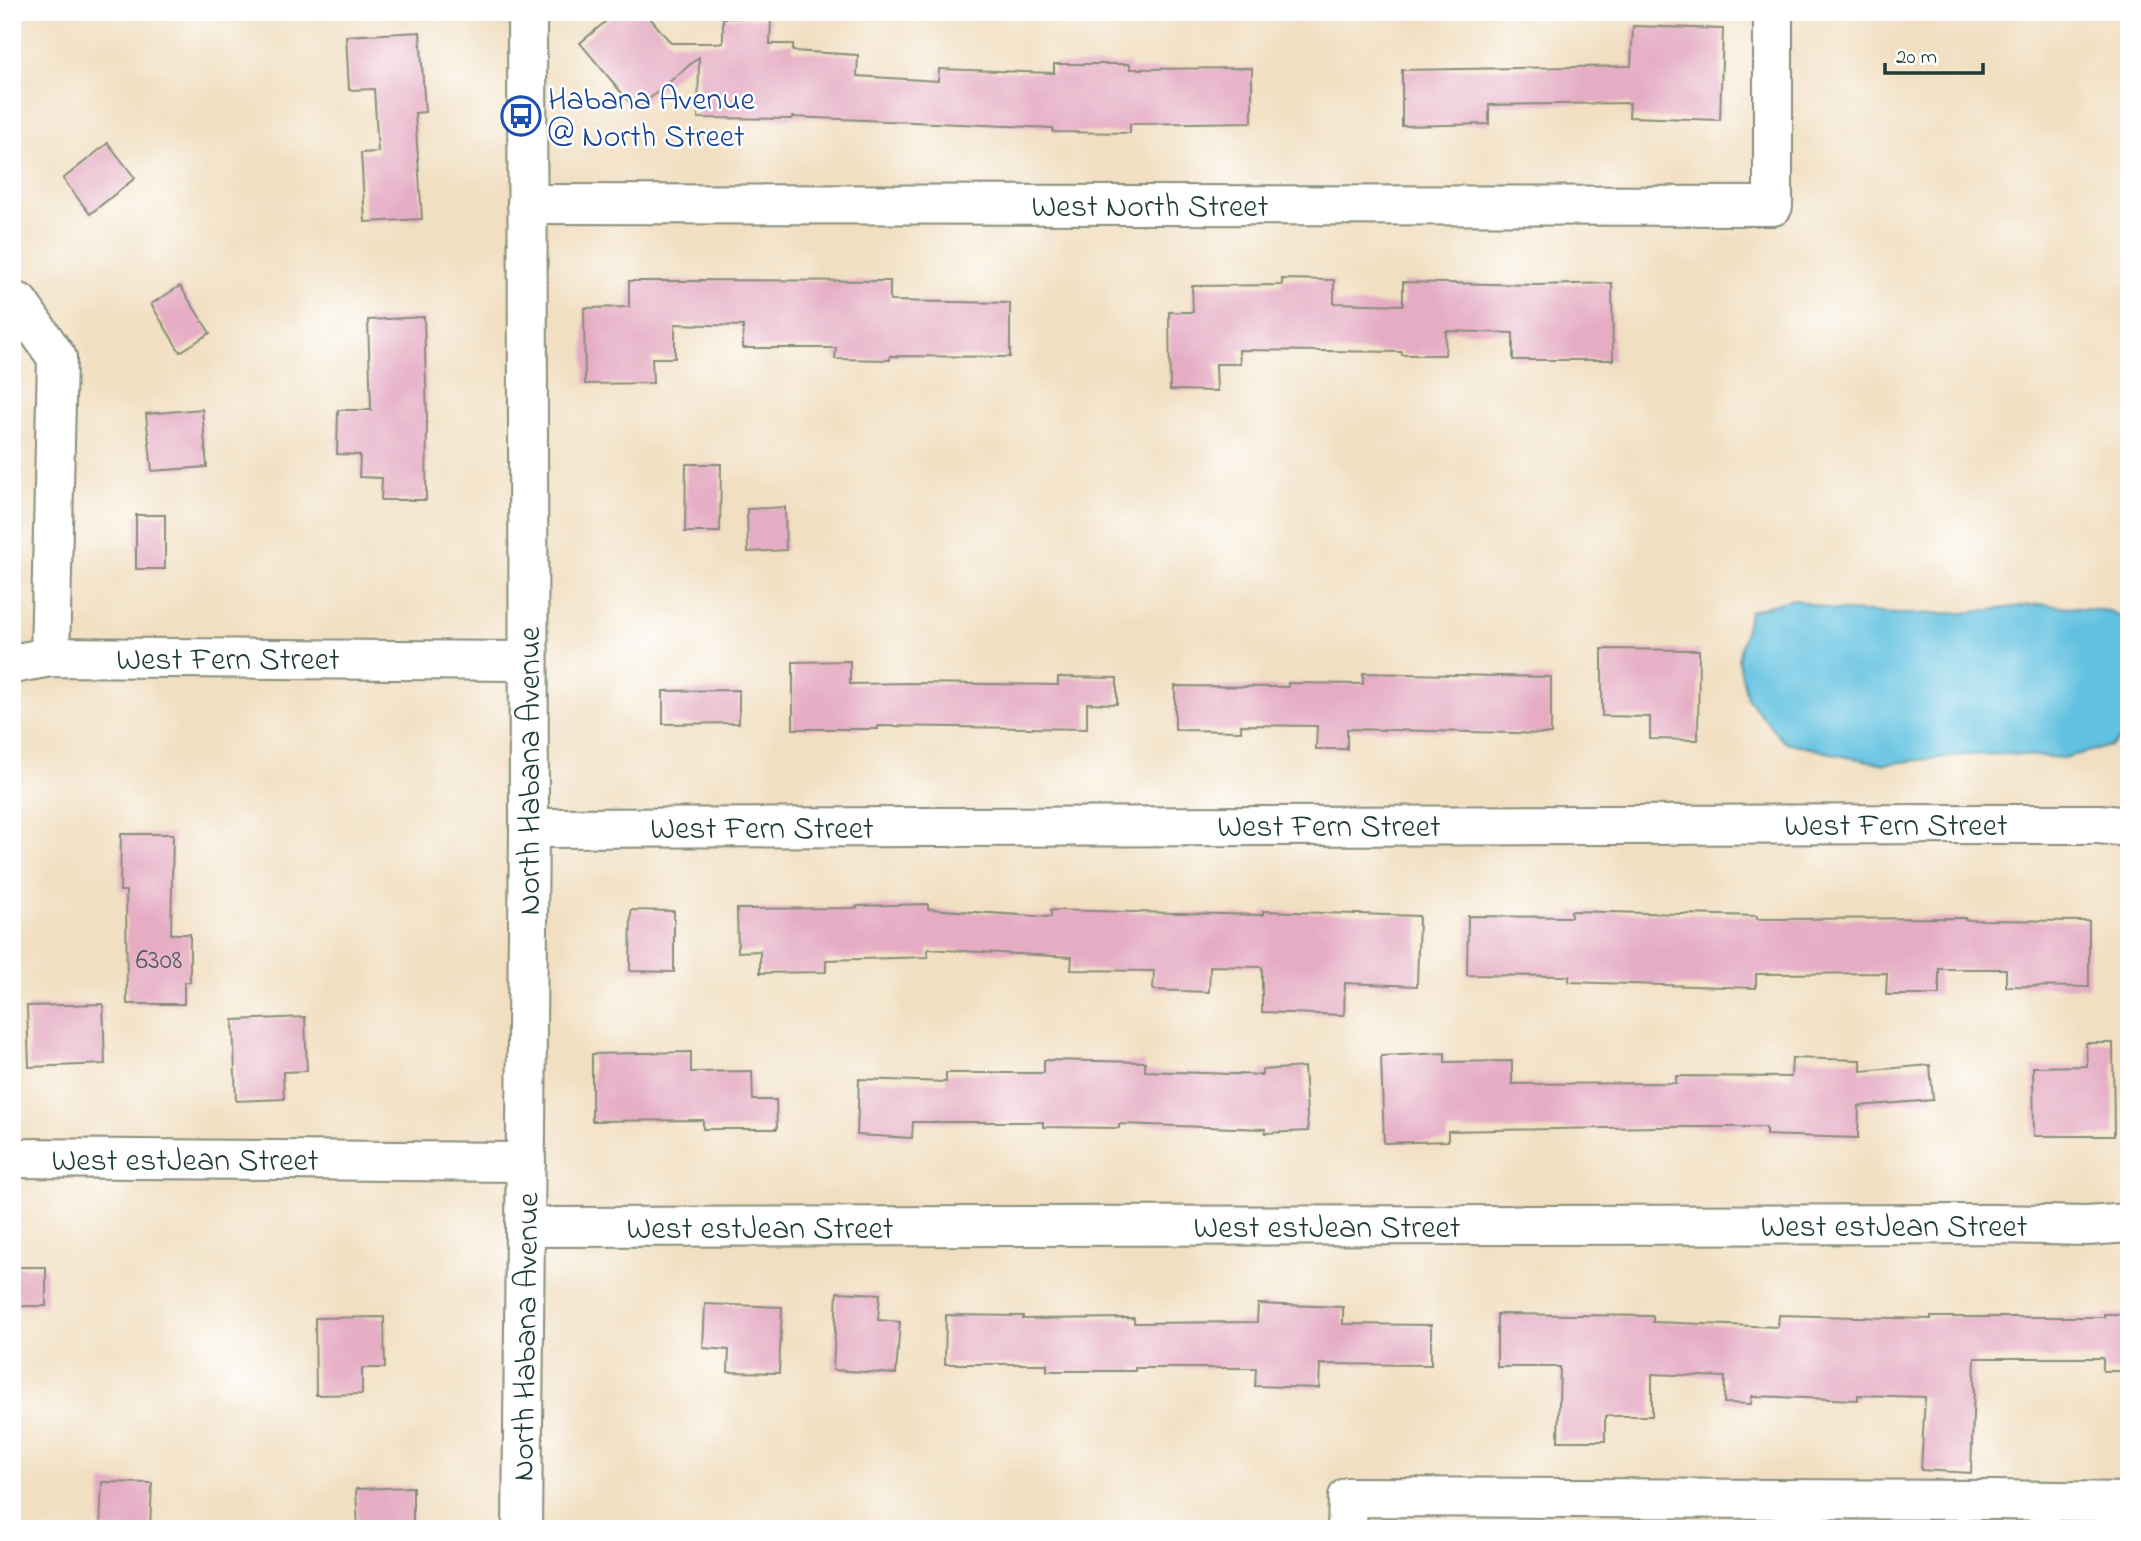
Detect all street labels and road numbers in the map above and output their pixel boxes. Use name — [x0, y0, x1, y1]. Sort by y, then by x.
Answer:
street label: West North Street — [1032, 185, 1269, 232]
street label: North Habana Avenue — [508, 626, 555, 915]
street label: West Fern Street — [116, 638, 340, 685]
street label: West Fern Street — [1784, 804, 2008, 851]
street label: West Fern Street — [1217, 805, 1441, 852]
street label: West Fern Street — [650, 807, 874, 854]
street label: West estJean Street — [51, 1139, 319, 1186]
street label: North Habana Avenue — [501, 1192, 554, 1482]
street label: West estJean Street — [1760, 1205, 2028, 1252]
street label: West estJean Street — [1193, 1206, 1461, 1253]
street label: West estJean Street — [626, 1207, 894, 1254]

